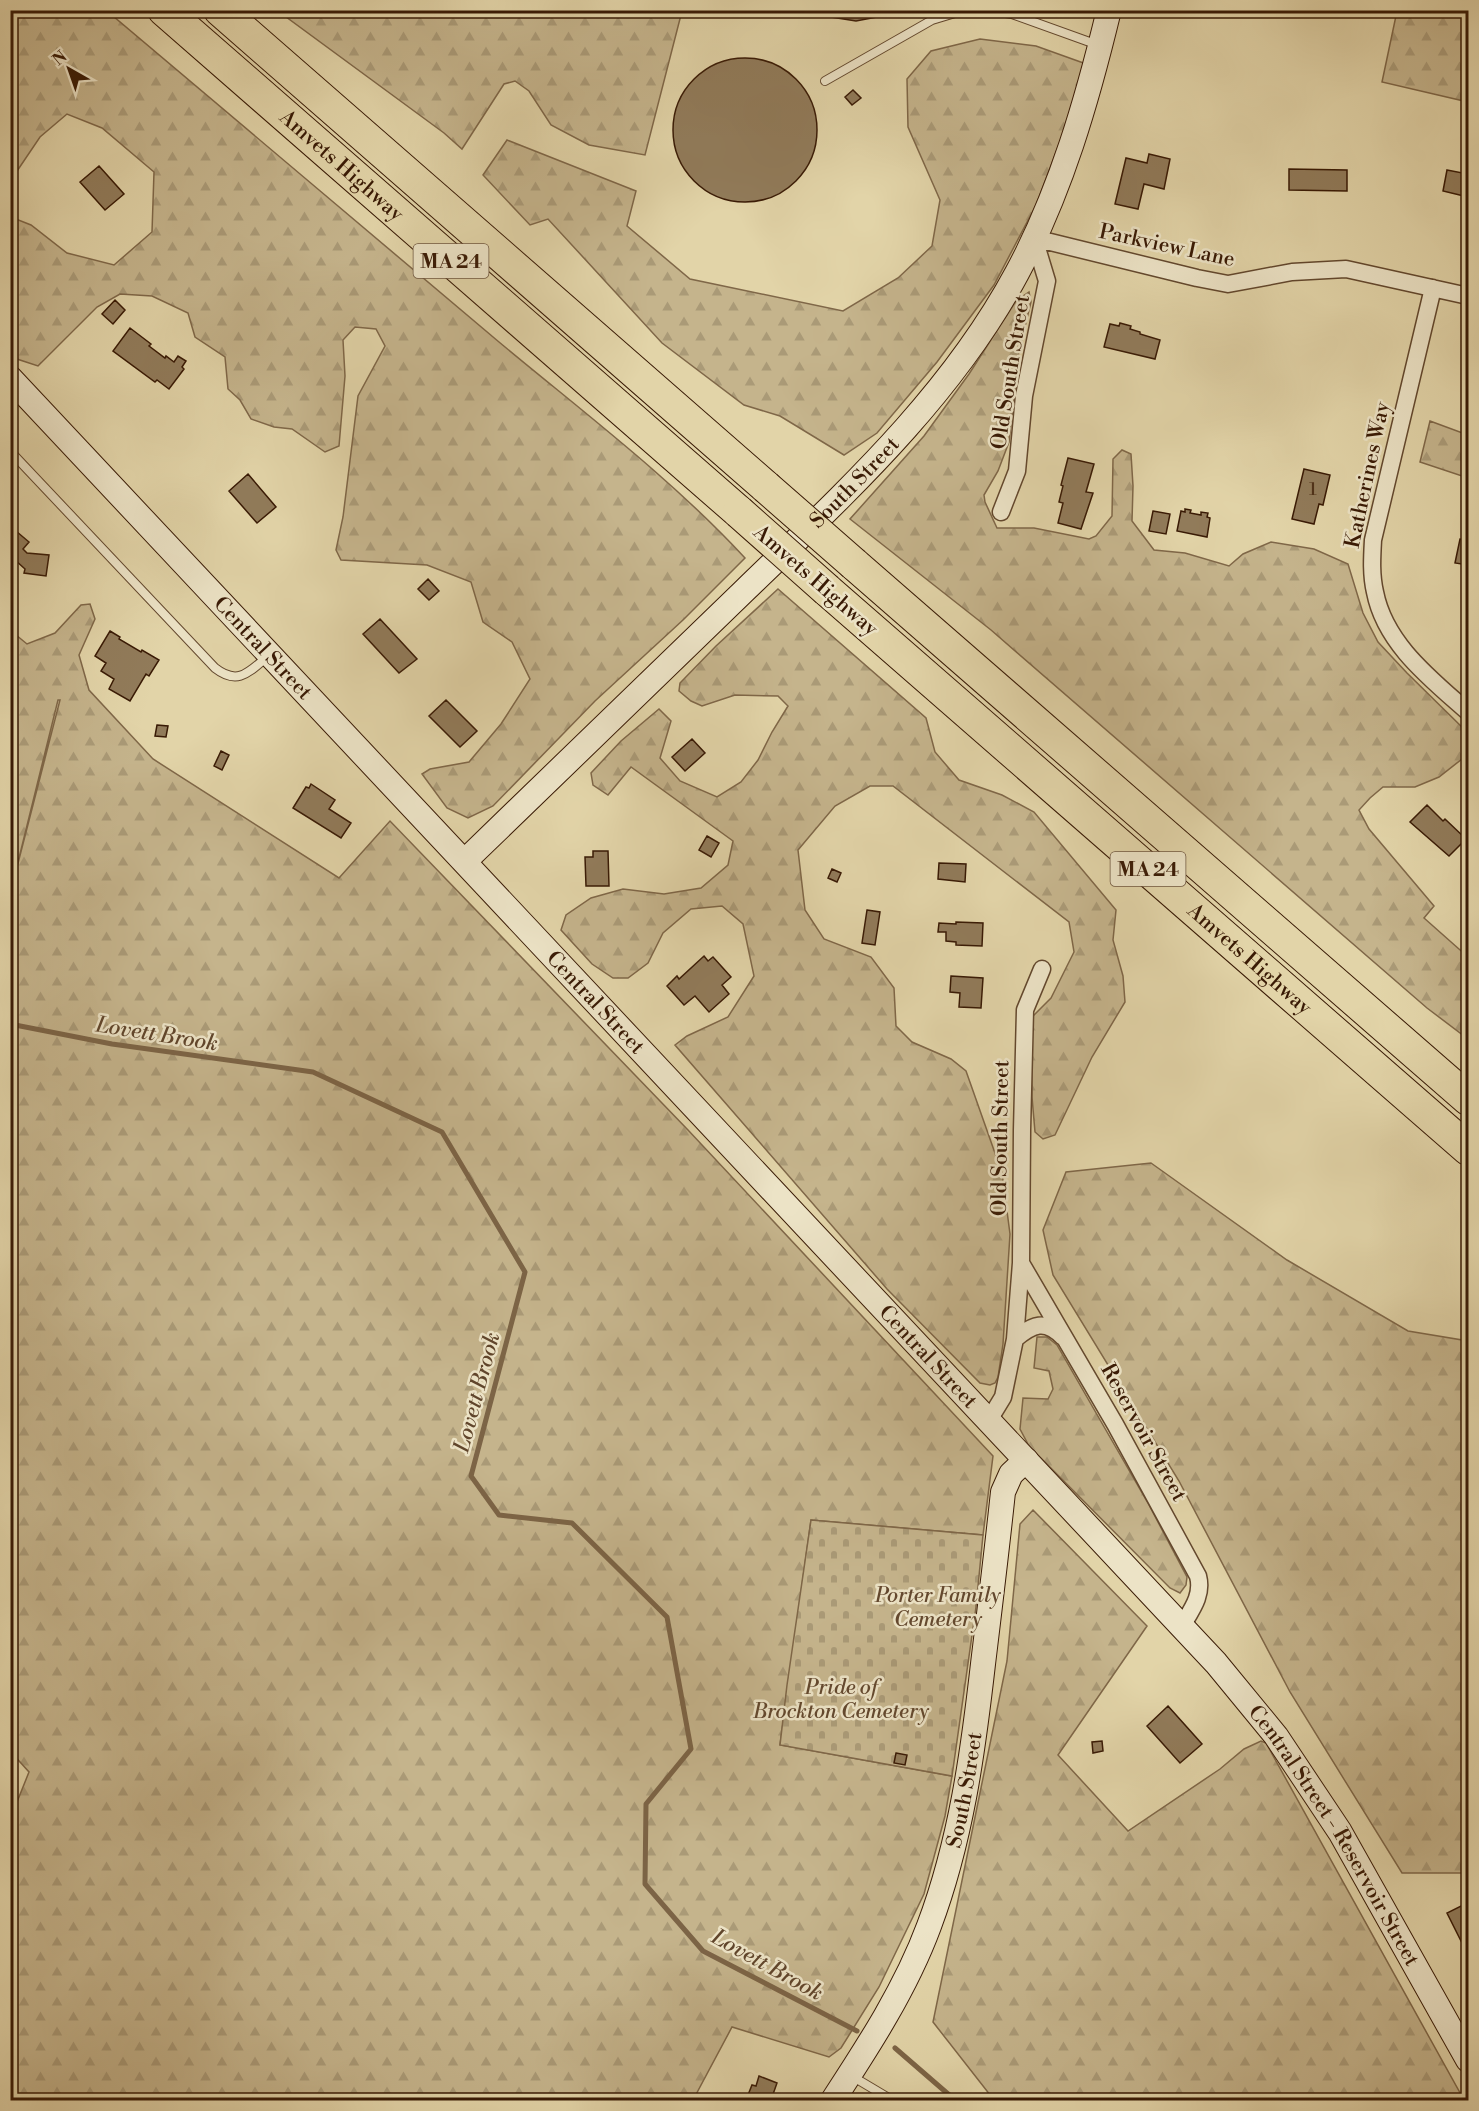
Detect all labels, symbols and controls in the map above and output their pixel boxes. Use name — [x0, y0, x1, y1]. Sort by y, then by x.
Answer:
north arrow — [39, 39, 99, 99]
text: N — [49, 46, 72, 70]
street label: Amvets Highway — [273, 104, 409, 228]
street label: Parkview Lane — [1097, 219, 1237, 273]
road number: MA 24 — [414, 244, 488, 278]
street label: Old South Street — [986, 292, 1036, 451]
street label: Katherines Way — [1340, 399, 1396, 551]
street label: South Street — [805, 432, 906, 534]
house number: 1 — [1309, 478, 1317, 501]
street label: Amvets Highway — [747, 519, 884, 642]
street label: Central Street — [208, 591, 318, 706]
road number: MA 24 — [1110, 852, 1186, 886]
street label: Amvets Highway — [1181, 898, 1317, 1021]
street label: Central Street — [540, 946, 650, 1060]
water label: Lovett Brook — [93, 1011, 220, 1057]
street label: Old South Street — [987, 1059, 1015, 1216]
street label: Central Street — [873, 1300, 983, 1415]
water label: Lovett Brook — [448, 1329, 506, 1456]
street label: Reservoir Street — [1094, 1359, 1192, 1507]
park label: Porter Family Cemetery — [874, 1583, 1002, 1633]
park label: Pride of Brockton Cemetery — [752, 1675, 930, 1725]
street label: Central Street - Reservoir Street — [1242, 1700, 1425, 1971]
street label: South Street — [941, 1730, 989, 1851]
water label: Lovett Brook — [706, 1923, 828, 2007]

